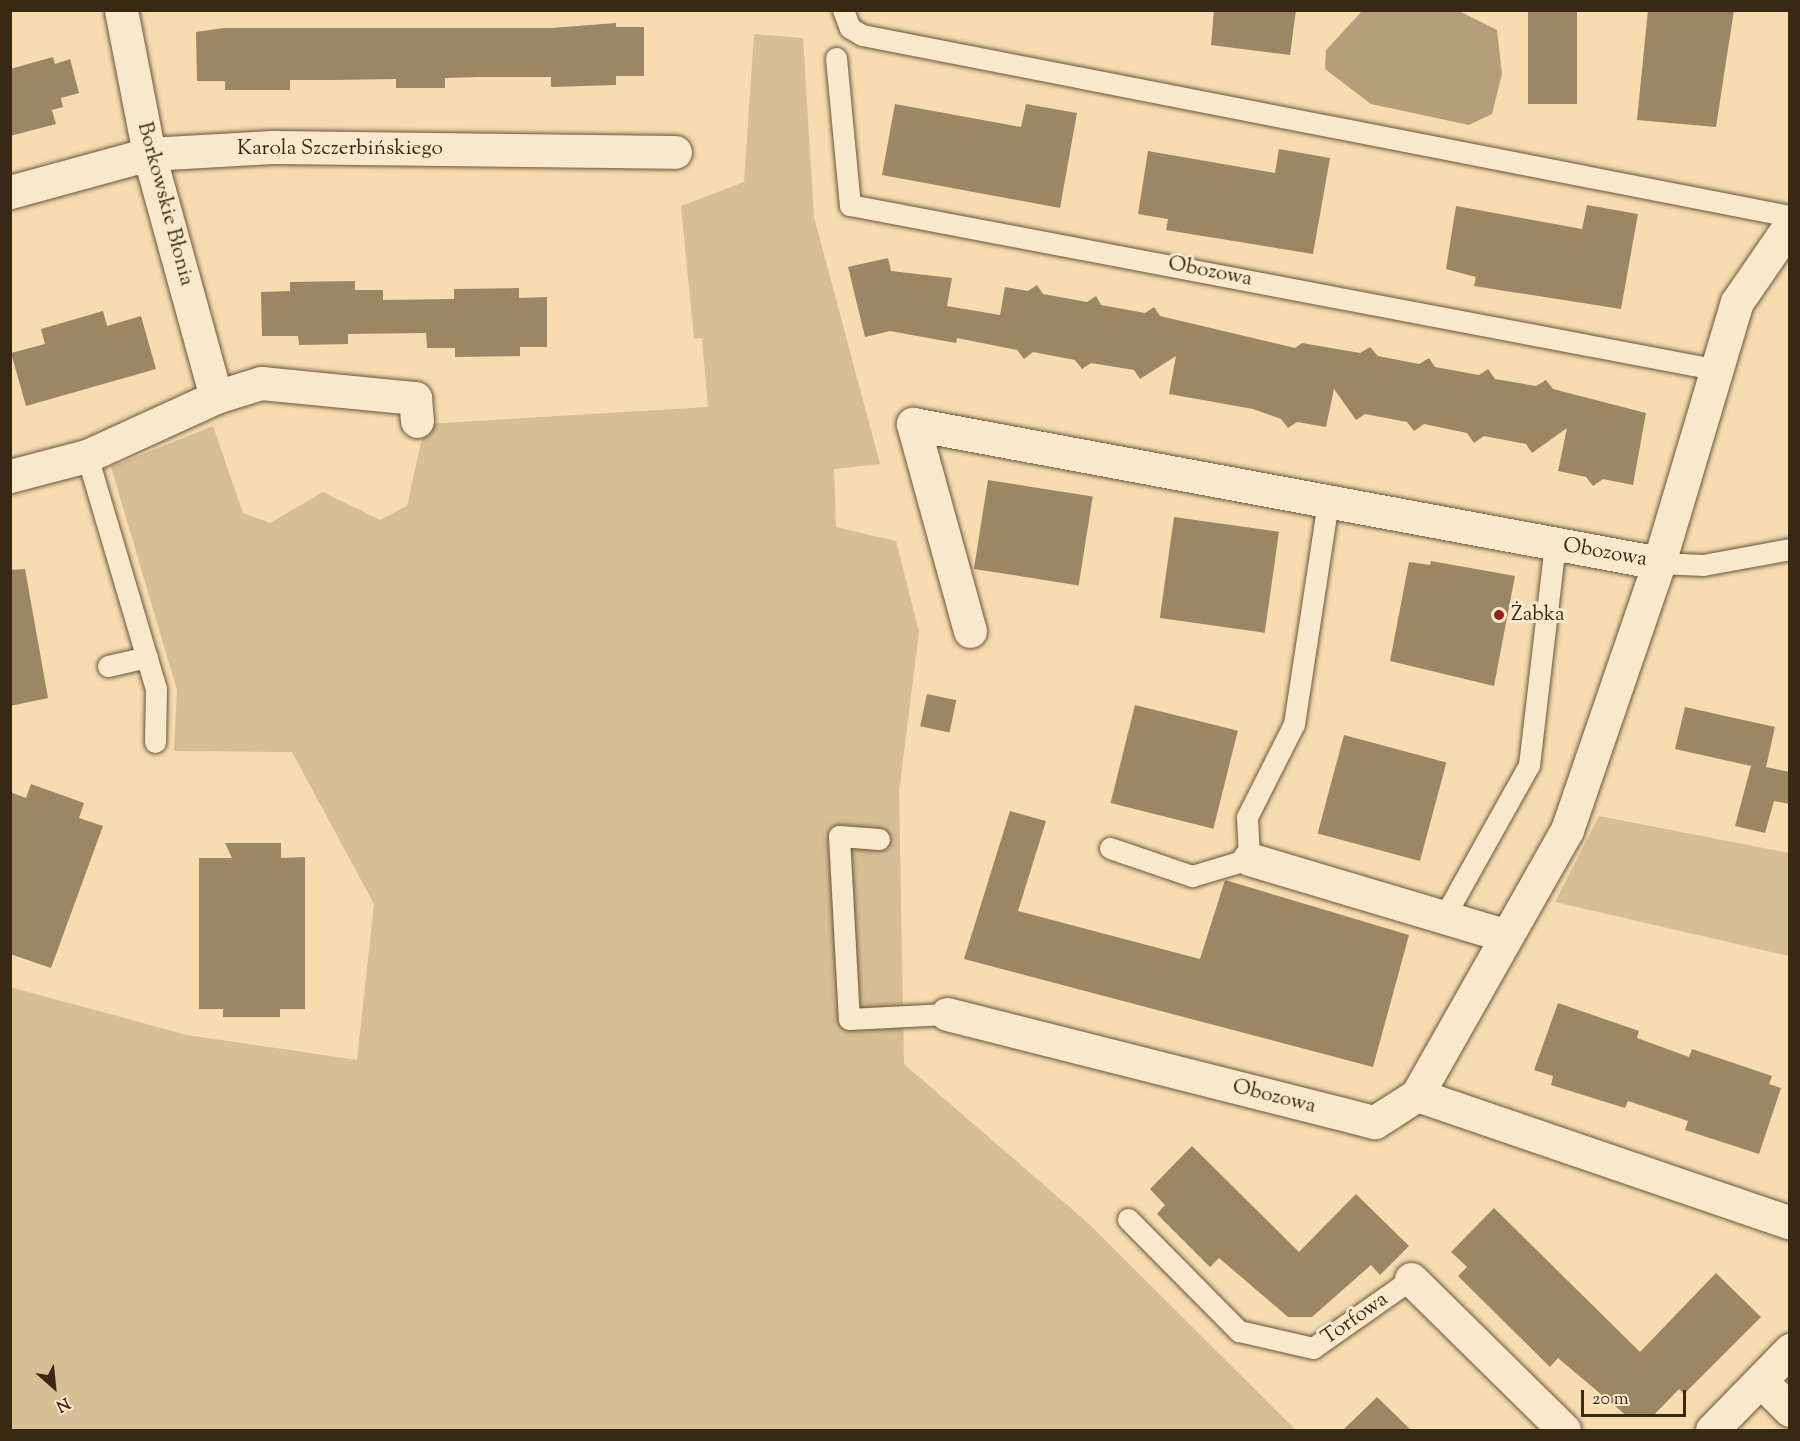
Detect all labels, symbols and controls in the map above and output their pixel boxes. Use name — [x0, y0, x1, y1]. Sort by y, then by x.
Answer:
street label: Borkowskie Błonia — [131, 119, 199, 289]
street label: Karola Szczerbińskiego — [237, 136, 443, 162]
street label: Obozowa — [1166, 252, 1254, 292]
street label: Obozowa — [1561, 533, 1649, 573]
place label: Żabka — [1511, 602, 1565, 628]
marker: Żabka — [1492, 608, 1506, 622]
street label: Obozowa — [1230, 1074, 1318, 1120]
street label: Torfowa — [1317, 1287, 1393, 1351]
north arrow — [24, 1357, 84, 1417]
scale bar — [1584, 1378, 1689, 1416]
text: 20 m — [1592, 1387, 1629, 1413]
text: N — [51, 1390, 73, 1417]

